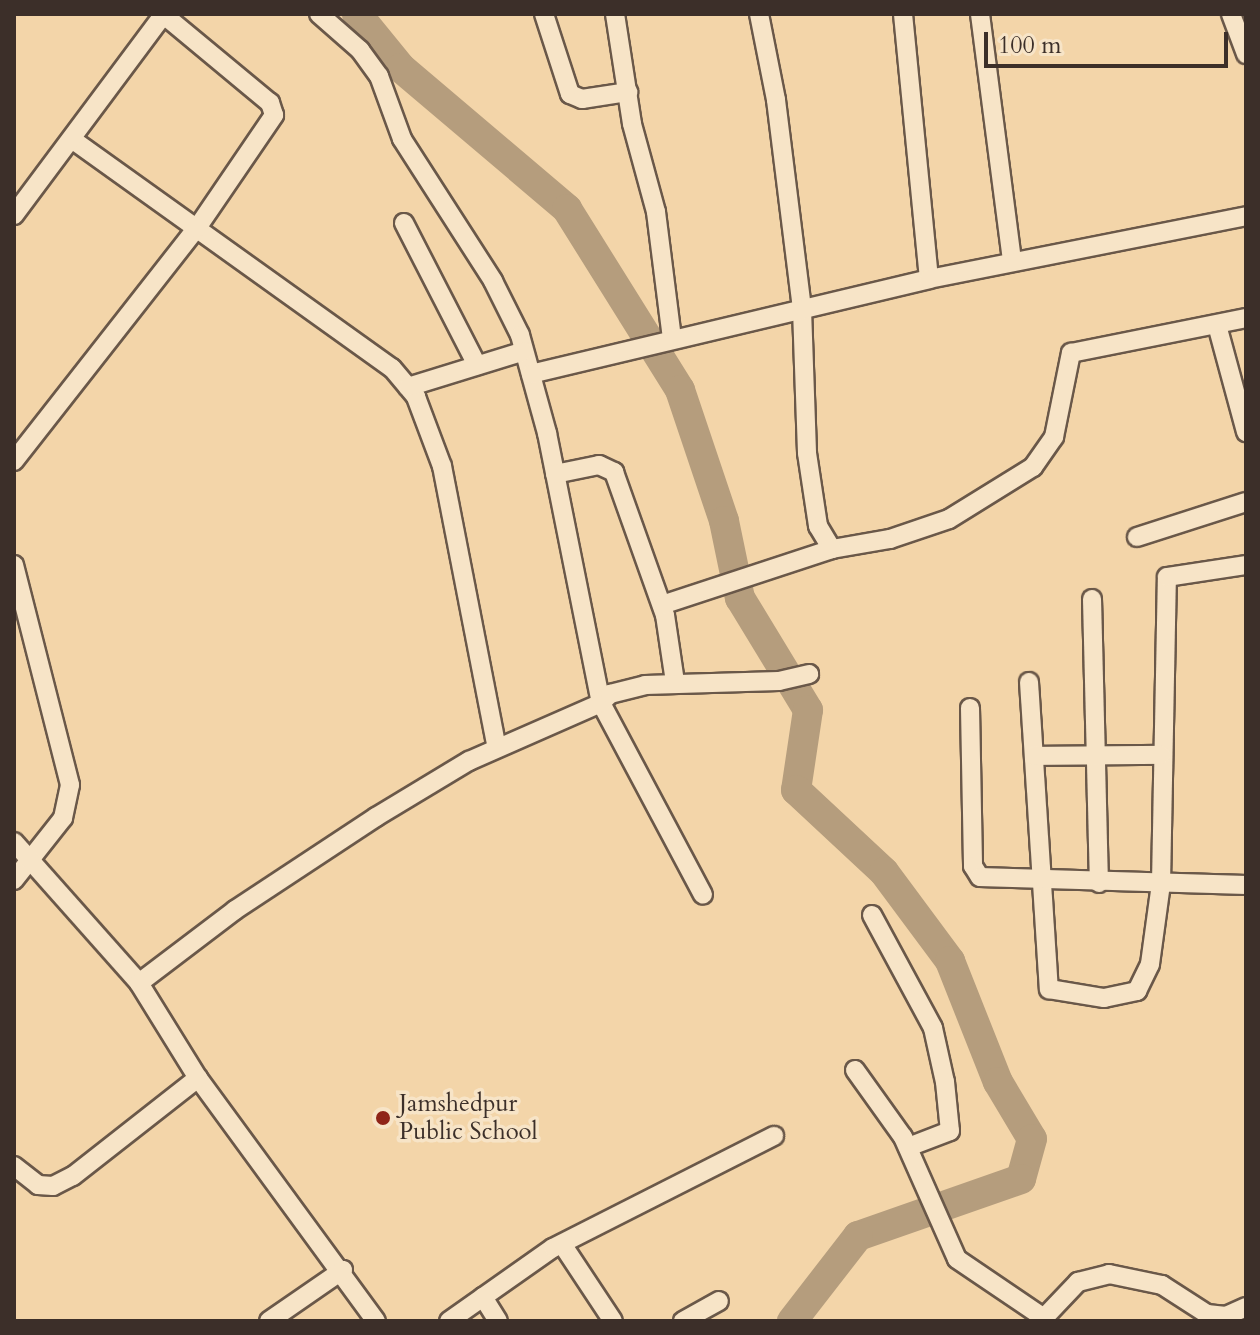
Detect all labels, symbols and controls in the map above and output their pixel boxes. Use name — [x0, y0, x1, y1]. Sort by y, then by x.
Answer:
scale bar — [988, 16, 1232, 66]
text: 100 m — [998, 29, 1062, 62]
place label: Jamshedpur Public School — [399, 1090, 538, 1146]
marker: Jamshedpur Public School — [374, 1109, 392, 1127]

